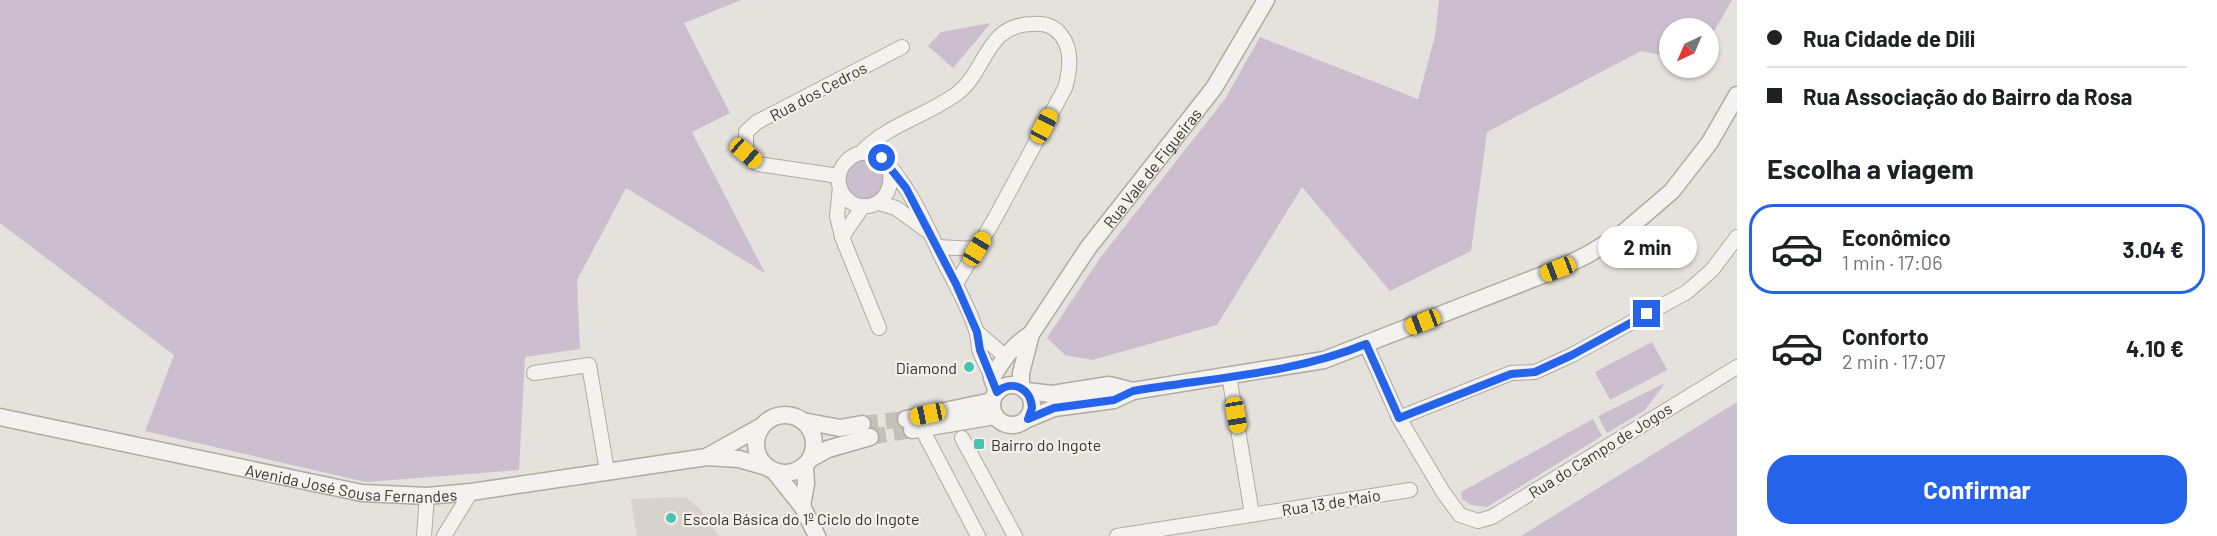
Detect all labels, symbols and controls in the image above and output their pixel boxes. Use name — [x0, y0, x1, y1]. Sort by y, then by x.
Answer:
north arrow — [1659, 18, 1719, 78]
map controls — [1659, 18, 1719, 78]
text: Rua Cidade de Dili — [1803, 25, 1975, 51]
street label: Rua dos Cedros — [766, 57, 870, 125]
text: Rua Associação do Bairro da Rosa — [1803, 83, 2132, 109]
street label: Rua Vale de Figueiras — [1098, 104, 1204, 231]
car — [1028, 106, 1060, 146]
car — [727, 134, 765, 172]
route start — [868, 144, 895, 171]
text: Escolha a viagem — [1767, 152, 1974, 184]
icon: car — [1770, 222, 1824, 276]
text: Econômico — [1842, 224, 1951, 250]
callout: 2 min — [1598, 227, 1696, 269]
car — [960, 229, 994, 269]
text: 2 min — [1624, 235, 1671, 259]
text: 3.04 € — [2123, 236, 2184, 262]
text: 1 min · 17:06 — [1842, 250, 1942, 274]
car — [1538, 254, 1578, 284]
route end — [1633, 300, 1660, 327]
car — [1403, 307, 1443, 337]
icon: car — [1770, 321, 1824, 375]
text: Conforto — [1842, 323, 1929, 349]
text: 4.10 € — [2126, 335, 2184, 361]
text: 2 min · 17:07 — [1842, 349, 1945, 373]
place label: Diamond — [896, 358, 957, 377]
marker: Diamond — [962, 360, 976, 374]
car — [1224, 396, 1248, 434]
street label: Rua do Campo de Jogos — [1525, 398, 1675, 502]
car — [909, 401, 947, 427]
place label: Bairro do Ingote — [991, 435, 1101, 454]
marker: Bairro do Ingote — [972, 437, 986, 451]
button: Confirmar — [1767, 455, 2187, 524]
street label: Avenida José Sousa Fernandes — [244, 459, 458, 506]
street label: Rua 13 de Maio — [1280, 485, 1382, 519]
place label: Escola Básica do 1º Ciclo do Ingote — [683, 509, 919, 528]
marker: Escola Básica do 1º Ciclo do Ingote — [664, 511, 678, 525]

